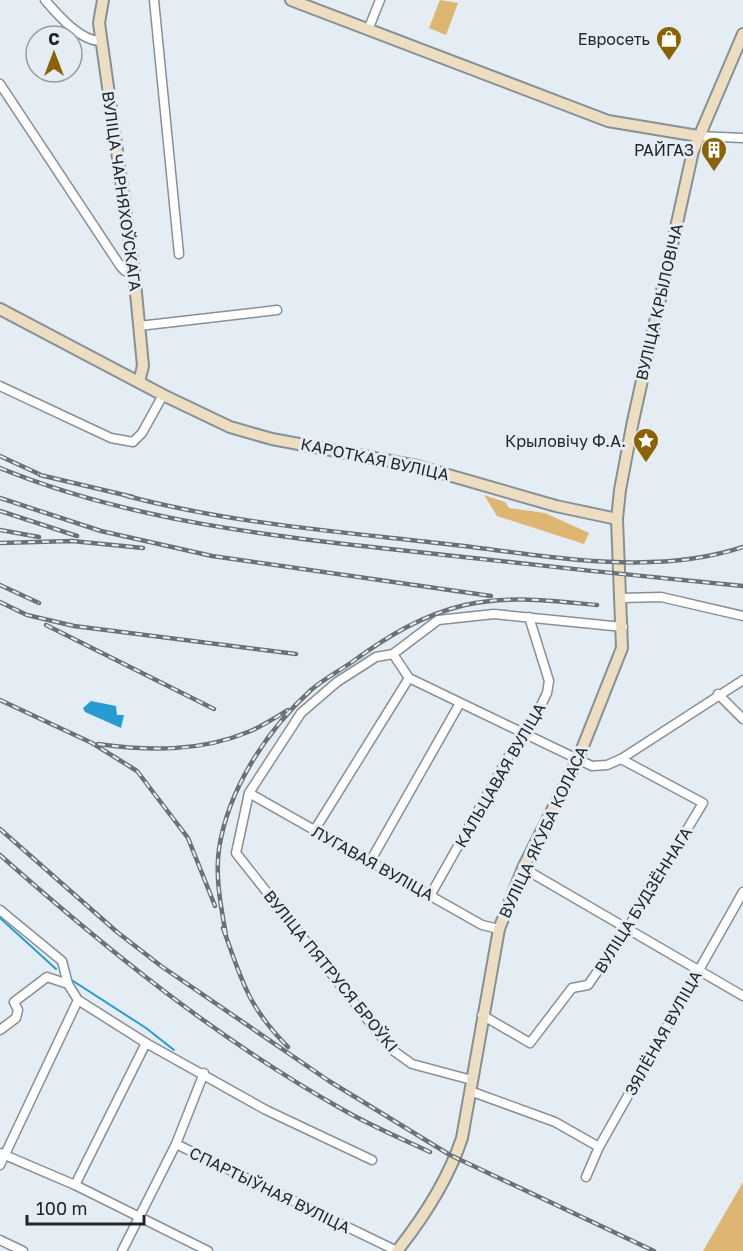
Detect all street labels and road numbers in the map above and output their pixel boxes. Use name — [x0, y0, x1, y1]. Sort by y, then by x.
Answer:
street label: ВУЛІЦА ЧАРНЯХОЎСКАГА — [98, 90, 146, 293]
street label: ВУЛІЦА КРЫЛОВІЧА — [631, 221, 687, 382]
street label: КАРОТКАЯ ВУЛІЦА — [299, 434, 451, 485]
street label: КАЛЬЦАВАЯ ВУЛІЦА — [450, 699, 550, 851]
street label: ВУЛІЦА ЯКУБА КОЛАСА — [494, 742, 592, 921]
street label: ЛУГАВАЯ ВУЛІЦА — [309, 821, 438, 905]
street label: ВУЛІЦА БУДЗЁННАГА — [590, 823, 696, 977]
street label: ВУЛІЦА ПЯТРУСЯ БРОЎКІ — [260, 886, 402, 1056]
street label: ЗЯЛЁНАЯ ВУЛІЦА — [620, 967, 706, 1099]
street label: СПАРТЫЎНАЯ ВУЛІЦА — [186, 1142, 354, 1238]

